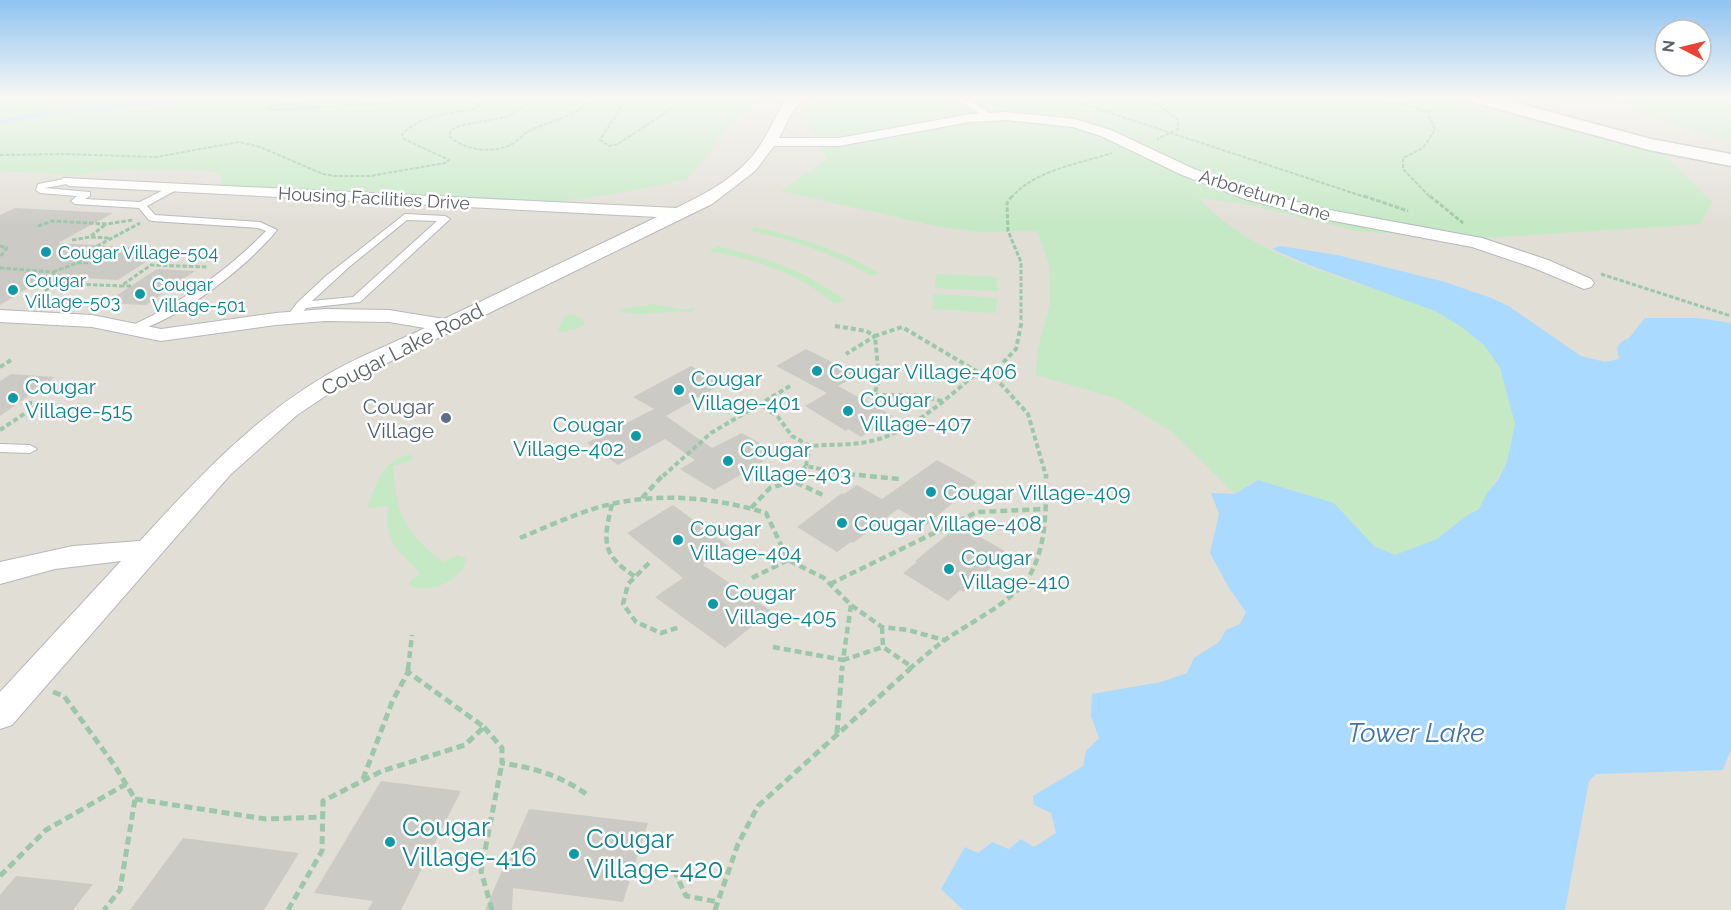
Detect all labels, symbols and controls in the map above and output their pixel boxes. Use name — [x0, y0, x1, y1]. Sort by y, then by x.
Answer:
north arrow — [1653, 18, 1713, 78]
text: N — [1658, 39, 1679, 53]
street label: Arboretum Lane — [1197, 165, 1334, 225]
street label: Housing Facilities Drive — [278, 182, 471, 214]
place label: Cougar Village-504 — [58, 242, 218, 263]
marker: Cougar Village-504 — [39, 245, 53, 259]
place label: Cougar Village-503 — [25, 270, 120, 312]
place label: Cougar Village-501 — [152, 274, 246, 316]
marker: Cougar Village-503 — [6, 283, 20, 297]
marker: Cougar Village-501 — [133, 287, 147, 301]
street label: Cougar Lake Road — [317, 297, 487, 401]
place label: Cougar Village-406 — [829, 359, 1017, 384]
marker: Cougar Village-406 — [810, 364, 824, 378]
place label: Cougar Village-401 — [691, 366, 800, 415]
place label: Cougar Village-515 — [25, 374, 133, 423]
marker: Cougar Village-401 — [672, 383, 686, 397]
place label: Cougar Village-407 — [860, 387, 972, 436]
marker: Cougar Village-515 — [6, 391, 20, 405]
place label: Cougar Village — [363, 394, 435, 443]
marker: Cougar Village-407 — [841, 404, 855, 418]
marker: Cougar Village — [439, 411, 453, 425]
place label: Cougar Village-402 — [513, 412, 625, 461]
marker: Cougar Village-402 — [629, 429, 643, 443]
place label: Cougar Village-403 — [740, 437, 851, 486]
marker: Cougar Village-403 — [721, 454, 735, 468]
place label: Cougar Village-409 — [943, 480, 1131, 505]
marker: Cougar Village-409 — [924, 485, 938, 499]
place label: Cougar Village-408 — [854, 511, 1042, 536]
place label: Cougar Village-404 — [690, 516, 802, 565]
marker: Cougar Village-408 — [835, 516, 849, 530]
marker: Cougar Village-404 — [671, 533, 685, 547]
place label: Cougar Village-410 — [961, 545, 1070, 594]
marker: Cougar Village-410 — [942, 562, 956, 576]
place label: Cougar Village-405 — [725, 580, 837, 629]
marker: Cougar Village-405 — [706, 597, 720, 611]
water label: Tower Lake — [1347, 717, 1485, 748]
place label: Cougar Village-416 — [402, 812, 537, 872]
place label: Cougar Village-420 — [586, 824, 723, 884]
marker: Cougar Village-416 — [383, 835, 397, 849]
marker: Cougar Village-420 — [567, 847, 581, 861]

